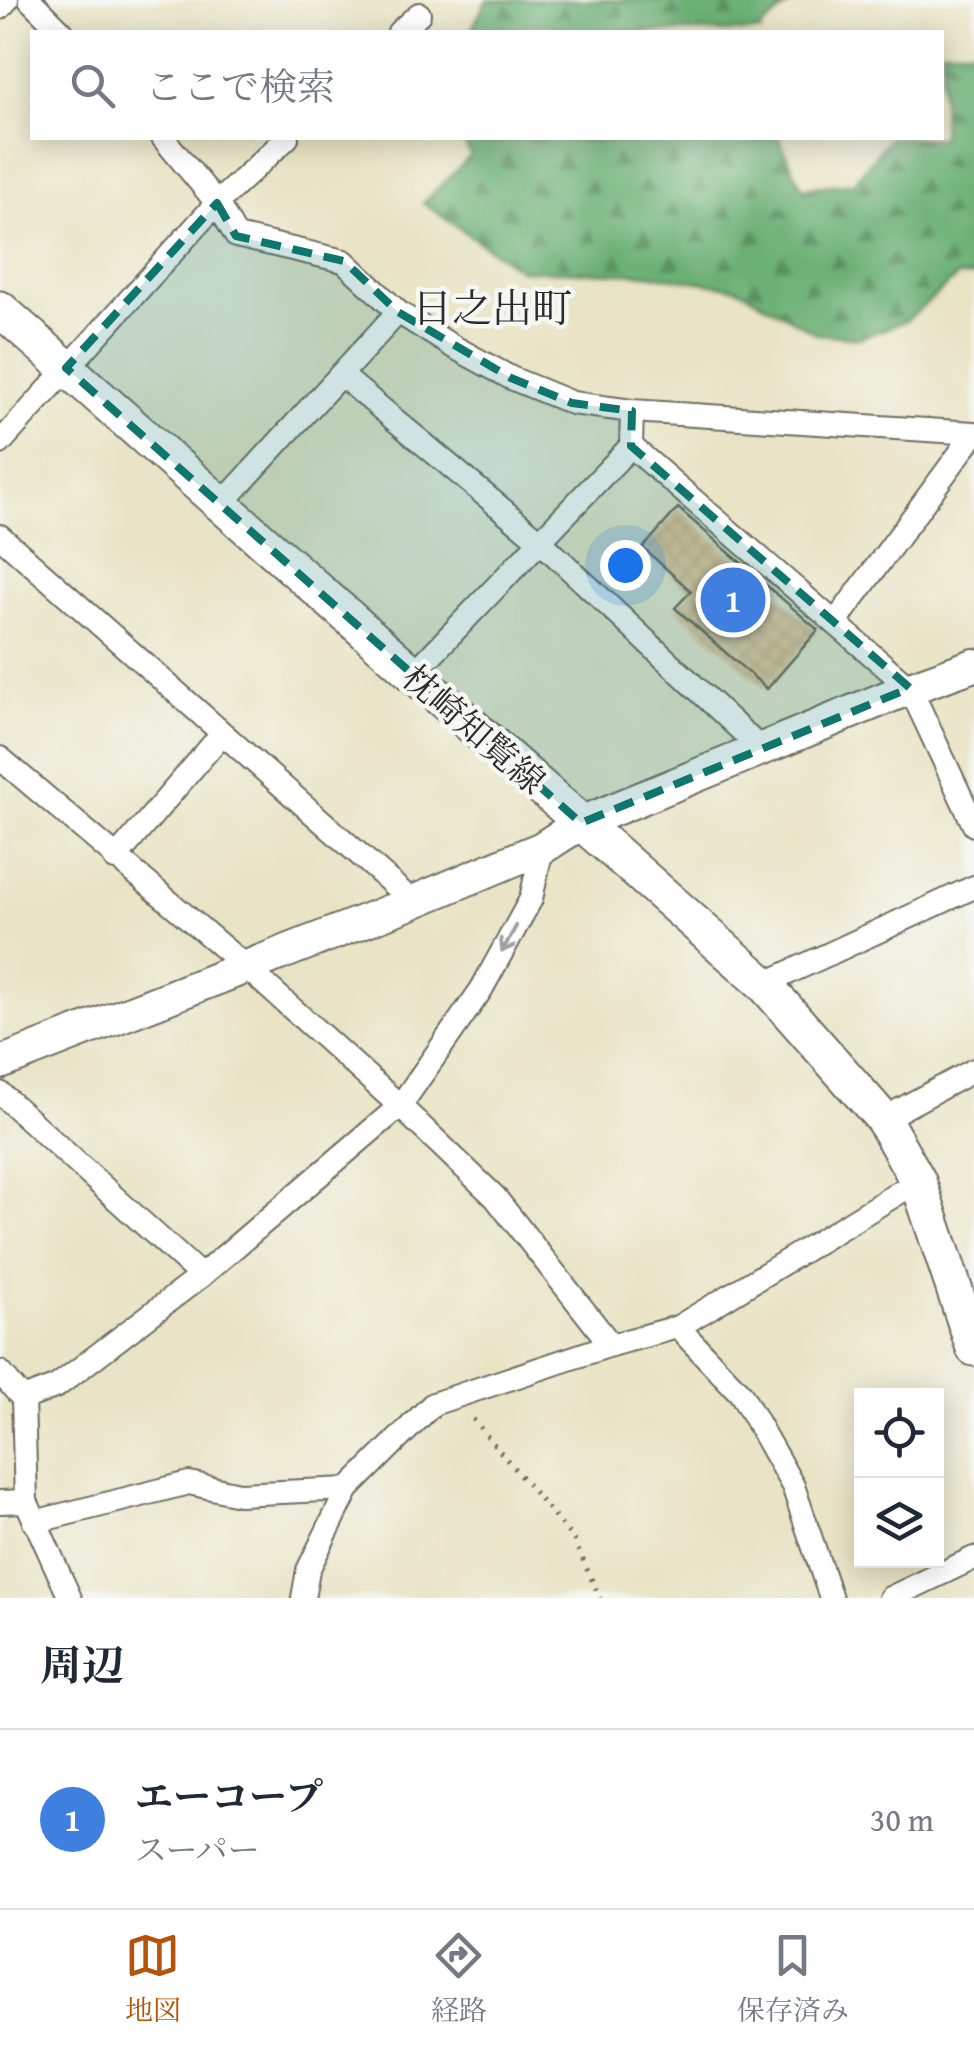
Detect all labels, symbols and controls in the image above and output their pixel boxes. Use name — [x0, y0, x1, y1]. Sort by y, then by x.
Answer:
search box — [30, 30, 944, 140]
icon: search — [65, 58, 120, 113]
text: ここで検索 — [145, 58, 335, 114]
district label: 日之出町 — [412, 278, 572, 337]
your location — [600, 540, 651, 591]
pin: 1 — [700, 562, 766, 638]
street label: 枕崎知覧線 — [391, 652, 557, 806]
one-way arrow — [499, 923, 519, 953]
map controls — [854, 1388, 944, 1568]
button: locate — [854, 1388, 944, 1478]
button: layers — [854, 1478, 944, 1568]
text: 周辺 — [40, 1634, 124, 1695]
text: エーコープ — [135, 1768, 323, 1824]
text: 1 — [64, 1796, 81, 1843]
text: 30 m — [870, 1796, 934, 1843]
text: スーパー — [135, 1826, 260, 1873]
tab: 地図 — [125, 1928, 181, 2030]
tab: 経路 — [431, 1928, 487, 2030]
tab: 保存済み — [737, 1928, 849, 2030]

